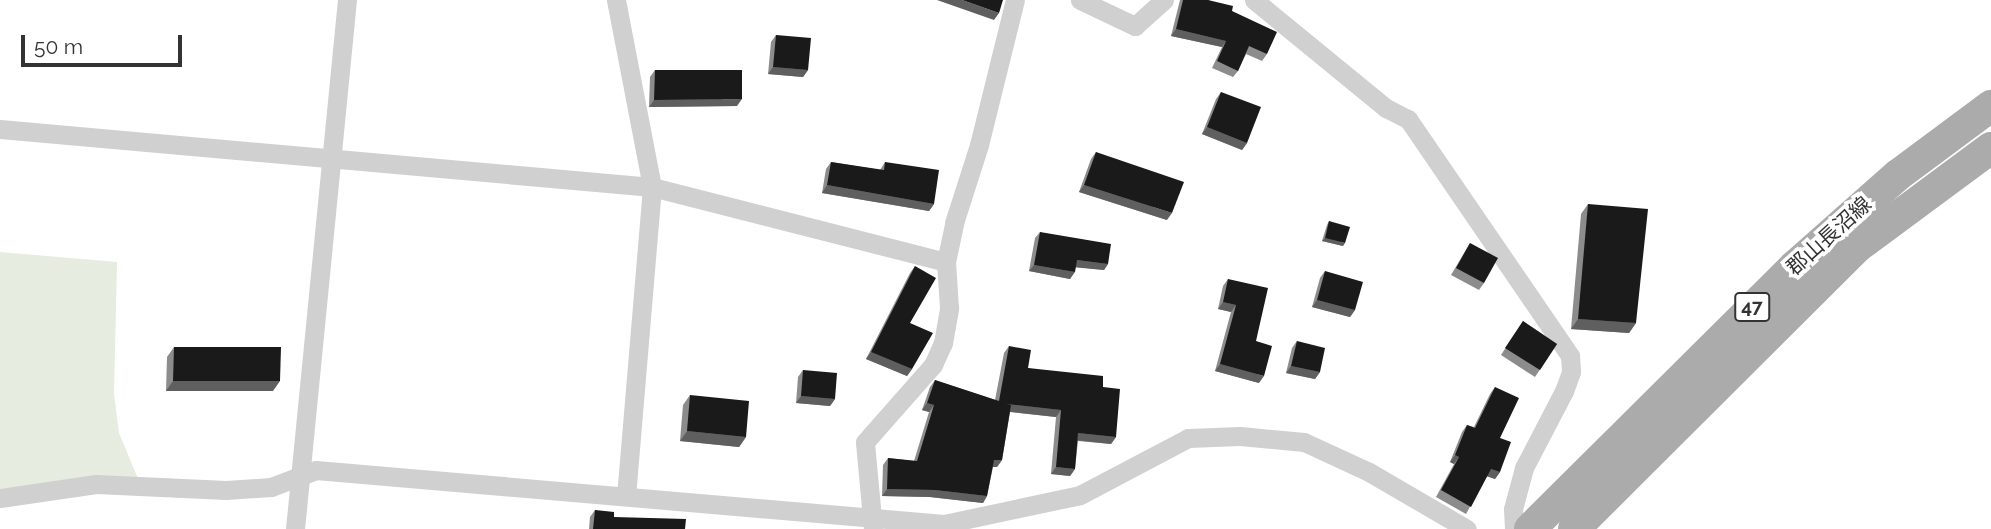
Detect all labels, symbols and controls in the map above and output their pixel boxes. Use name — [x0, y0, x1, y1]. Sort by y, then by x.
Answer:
scale bar — [24, 21, 186, 65]
text: 50 m — [34, 34, 83, 59]
street label: 郡山長沼線 — [1782, 192, 1876, 280]
road number: 47 — [1733, 292, 1771, 322]

